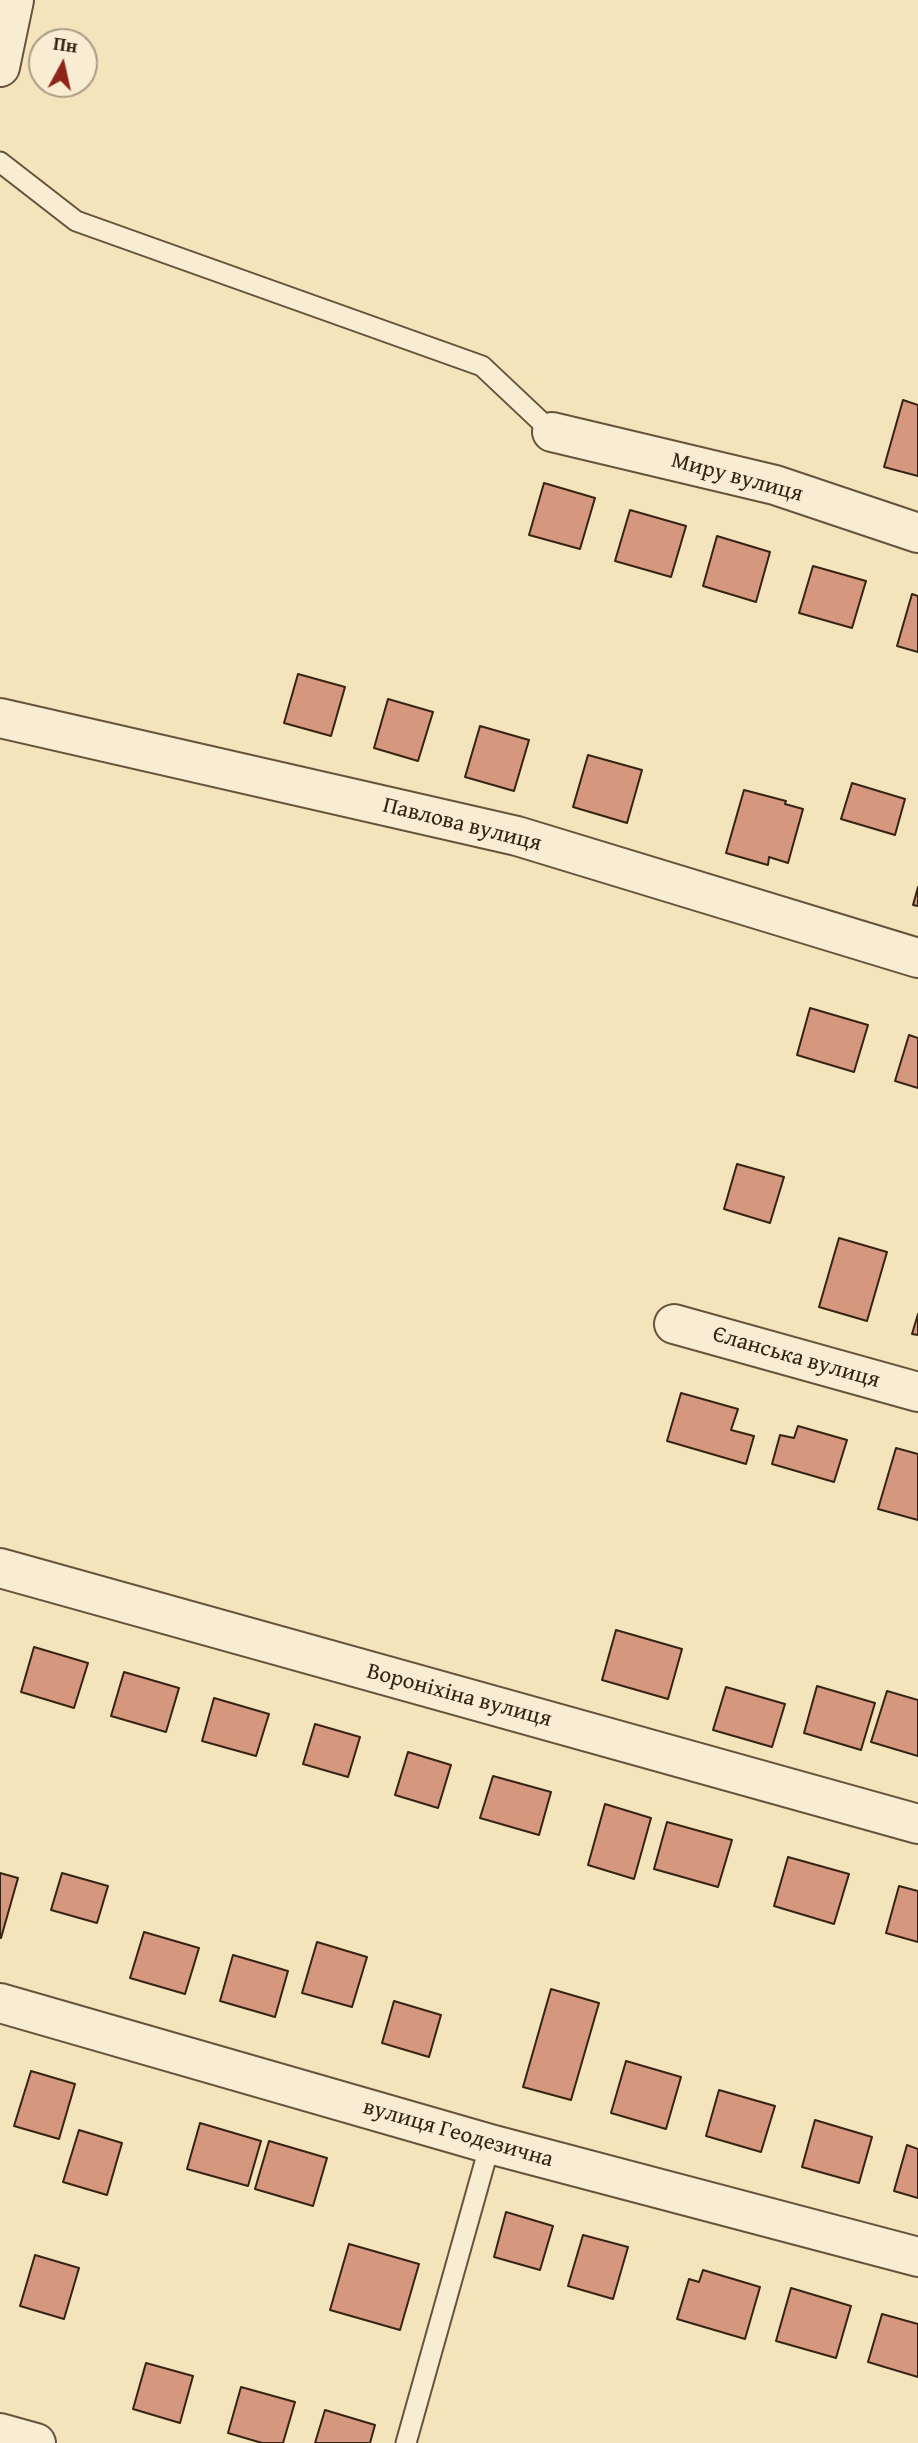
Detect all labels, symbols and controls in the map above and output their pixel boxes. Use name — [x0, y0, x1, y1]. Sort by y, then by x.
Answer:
north arrow — [28, 28, 98, 98]
text: Пн — [52, 29, 80, 60]
street label: Миру вулиця — [668, 447, 806, 509]
street label: Павлова вулиця — [380, 792, 544, 858]
street label: Єланська вулиця — [709, 1321, 883, 1395]
street label: Вороніхіна вулиця — [364, 1658, 554, 1734]
street label: вулиця Геодезична — [360, 2094, 556, 2174]

